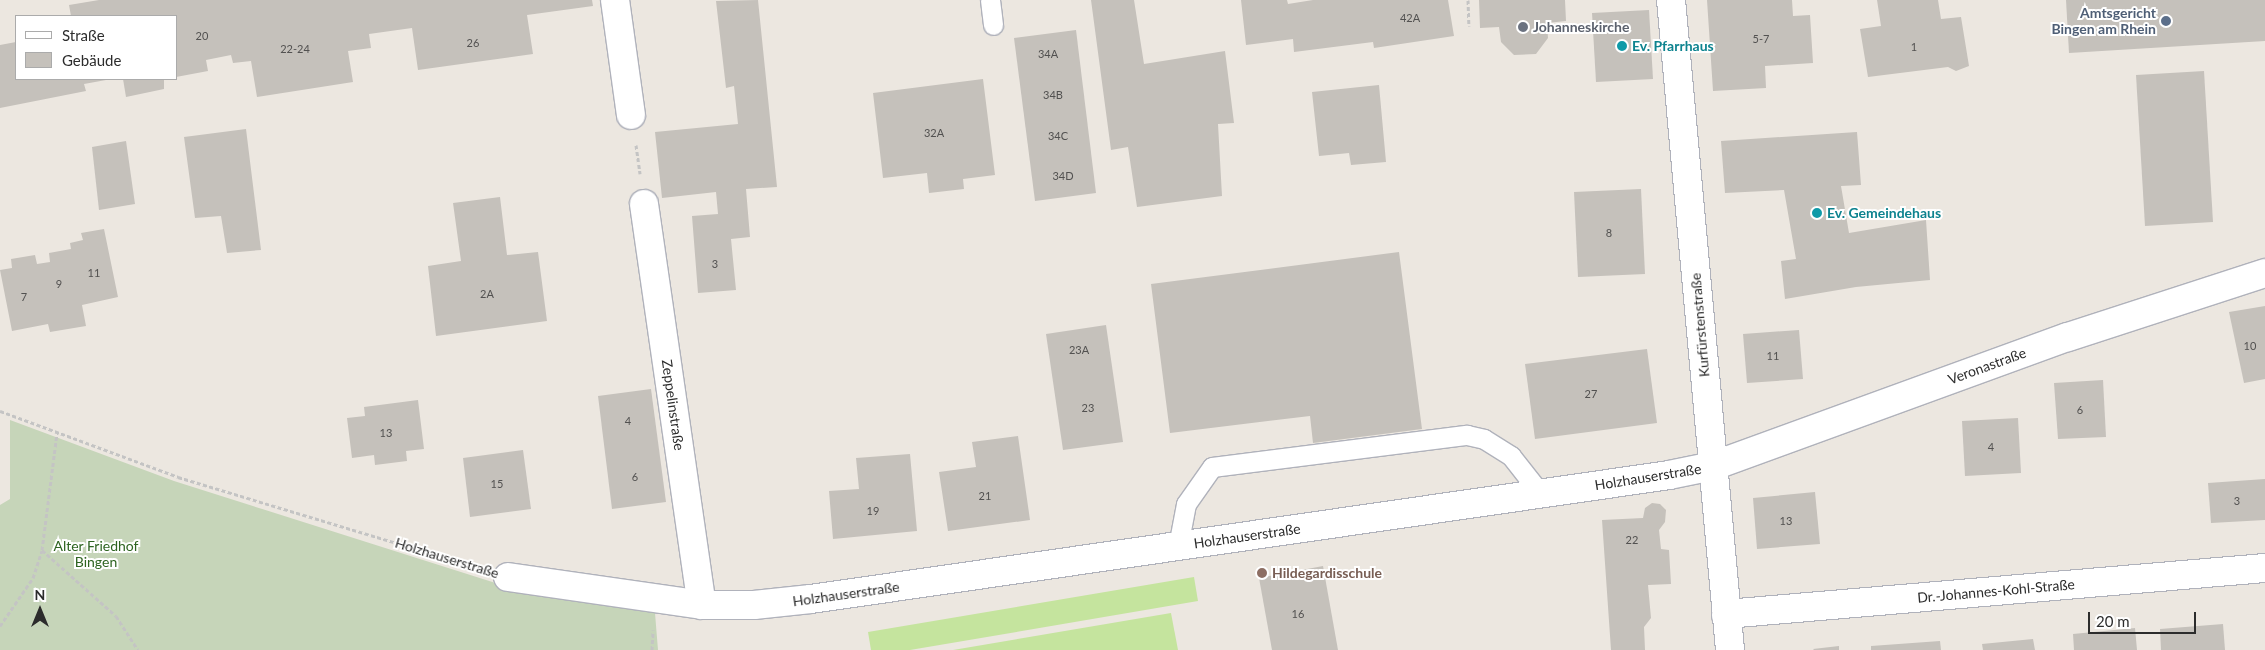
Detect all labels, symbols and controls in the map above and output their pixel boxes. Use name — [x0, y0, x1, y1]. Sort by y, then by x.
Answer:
place label: Amtsgericht Bingen am Rhein — [2051, 5, 2156, 38]
house number: 42A — [1400, 11, 1420, 25]
legend — [15, 15, 178, 80]
marker: Amtsgericht Bingen am Rhein — [2160, 15, 2172, 27]
place label: Johanneskirche — [1533, 19, 1629, 35]
marker: Johanneskirche — [1517, 21, 1529, 33]
text: Straße — [62, 26, 105, 44]
house number: 20 — [196, 29, 208, 43]
house number: 5-7 — [1753, 32, 1769, 46]
house number: 26 — [467, 36, 479, 50]
place label: Ev. Pfarrhaus — [1632, 38, 1714, 54]
marker: Ev. Pfarrhaus — [1616, 40, 1628, 52]
house number: 1 — [1911, 40, 1917, 54]
house number: 22-24 — [280, 42, 310, 56]
house number: 34A — [1038, 47, 1058, 61]
text: Gebäude — [62, 51, 121, 69]
house number: 34B — [1043, 88, 1063, 102]
house number: 32A — [924, 126, 944, 140]
house number: 34C — [1048, 129, 1068, 143]
house number: 34D — [1052, 169, 1074, 183]
place label: Ev. Gemeindehaus — [1827, 205, 1941, 221]
marker: Ev. Gemeindehaus — [1811, 207, 1823, 219]
house number: 8 — [1606, 226, 1612, 240]
house number: 3 — [712, 257, 718, 271]
house number: 11 — [88, 266, 100, 280]
street label: Kurfürstenstraße — [1687, 272, 1713, 378]
house number: 9 — [56, 277, 62, 291]
house number: 2A — [480, 287, 494, 301]
house number: 7 — [21, 290, 27, 304]
house number: 10 — [2244, 339, 2256, 353]
house number: 23A — [1069, 343, 1089, 357]
street label: Veronastraße — [1946, 344, 2028, 388]
house number: 11 — [1767, 349, 1779, 363]
street label: Zeppelinstraße — [658, 358, 688, 452]
house number: 27 — [1585, 387, 1597, 401]
house number: 23 — [1082, 401, 1094, 415]
house number: 6 — [2077, 403, 2083, 417]
house number: 4 — [625, 414, 631, 428]
house number: 13 — [380, 426, 392, 440]
house number: 4 — [1988, 440, 1994, 454]
street label: Holzhauserstraße — [1594, 460, 1702, 494]
house number: 6 — [632, 470, 638, 484]
house number: 15 — [491, 477, 503, 491]
house number: 21 — [979, 489, 991, 503]
house number: 3 — [2234, 494, 2240, 508]
house number: 19 — [867, 504, 879, 518]
house number: 13 — [1780, 514, 1792, 528]
street label: Holzhauserstraße — [1193, 520, 1301, 552]
house number: 22 — [1626, 533, 1638, 547]
street label: Holzhauserstraße — [393, 534, 501, 582]
park label: Alter Friedhof Bingen — [53, 538, 139, 570]
place label: Hildegardisschule — [1272, 565, 1382, 581]
marker: Hildegardisschule — [1256, 567, 1268, 579]
street label: Dr.-Johannes-Kohl-Straße — [1916, 576, 2076, 606]
street label: Holzhauserstraße — [792, 578, 900, 610]
north arrow — [15, 585, 65, 635]
text: N — [35, 586, 45, 603]
scale bar — [2090, 602, 2198, 634]
house number: 16 — [1292, 607, 1304, 621]
text: 20 m — [2096, 612, 2130, 630]

